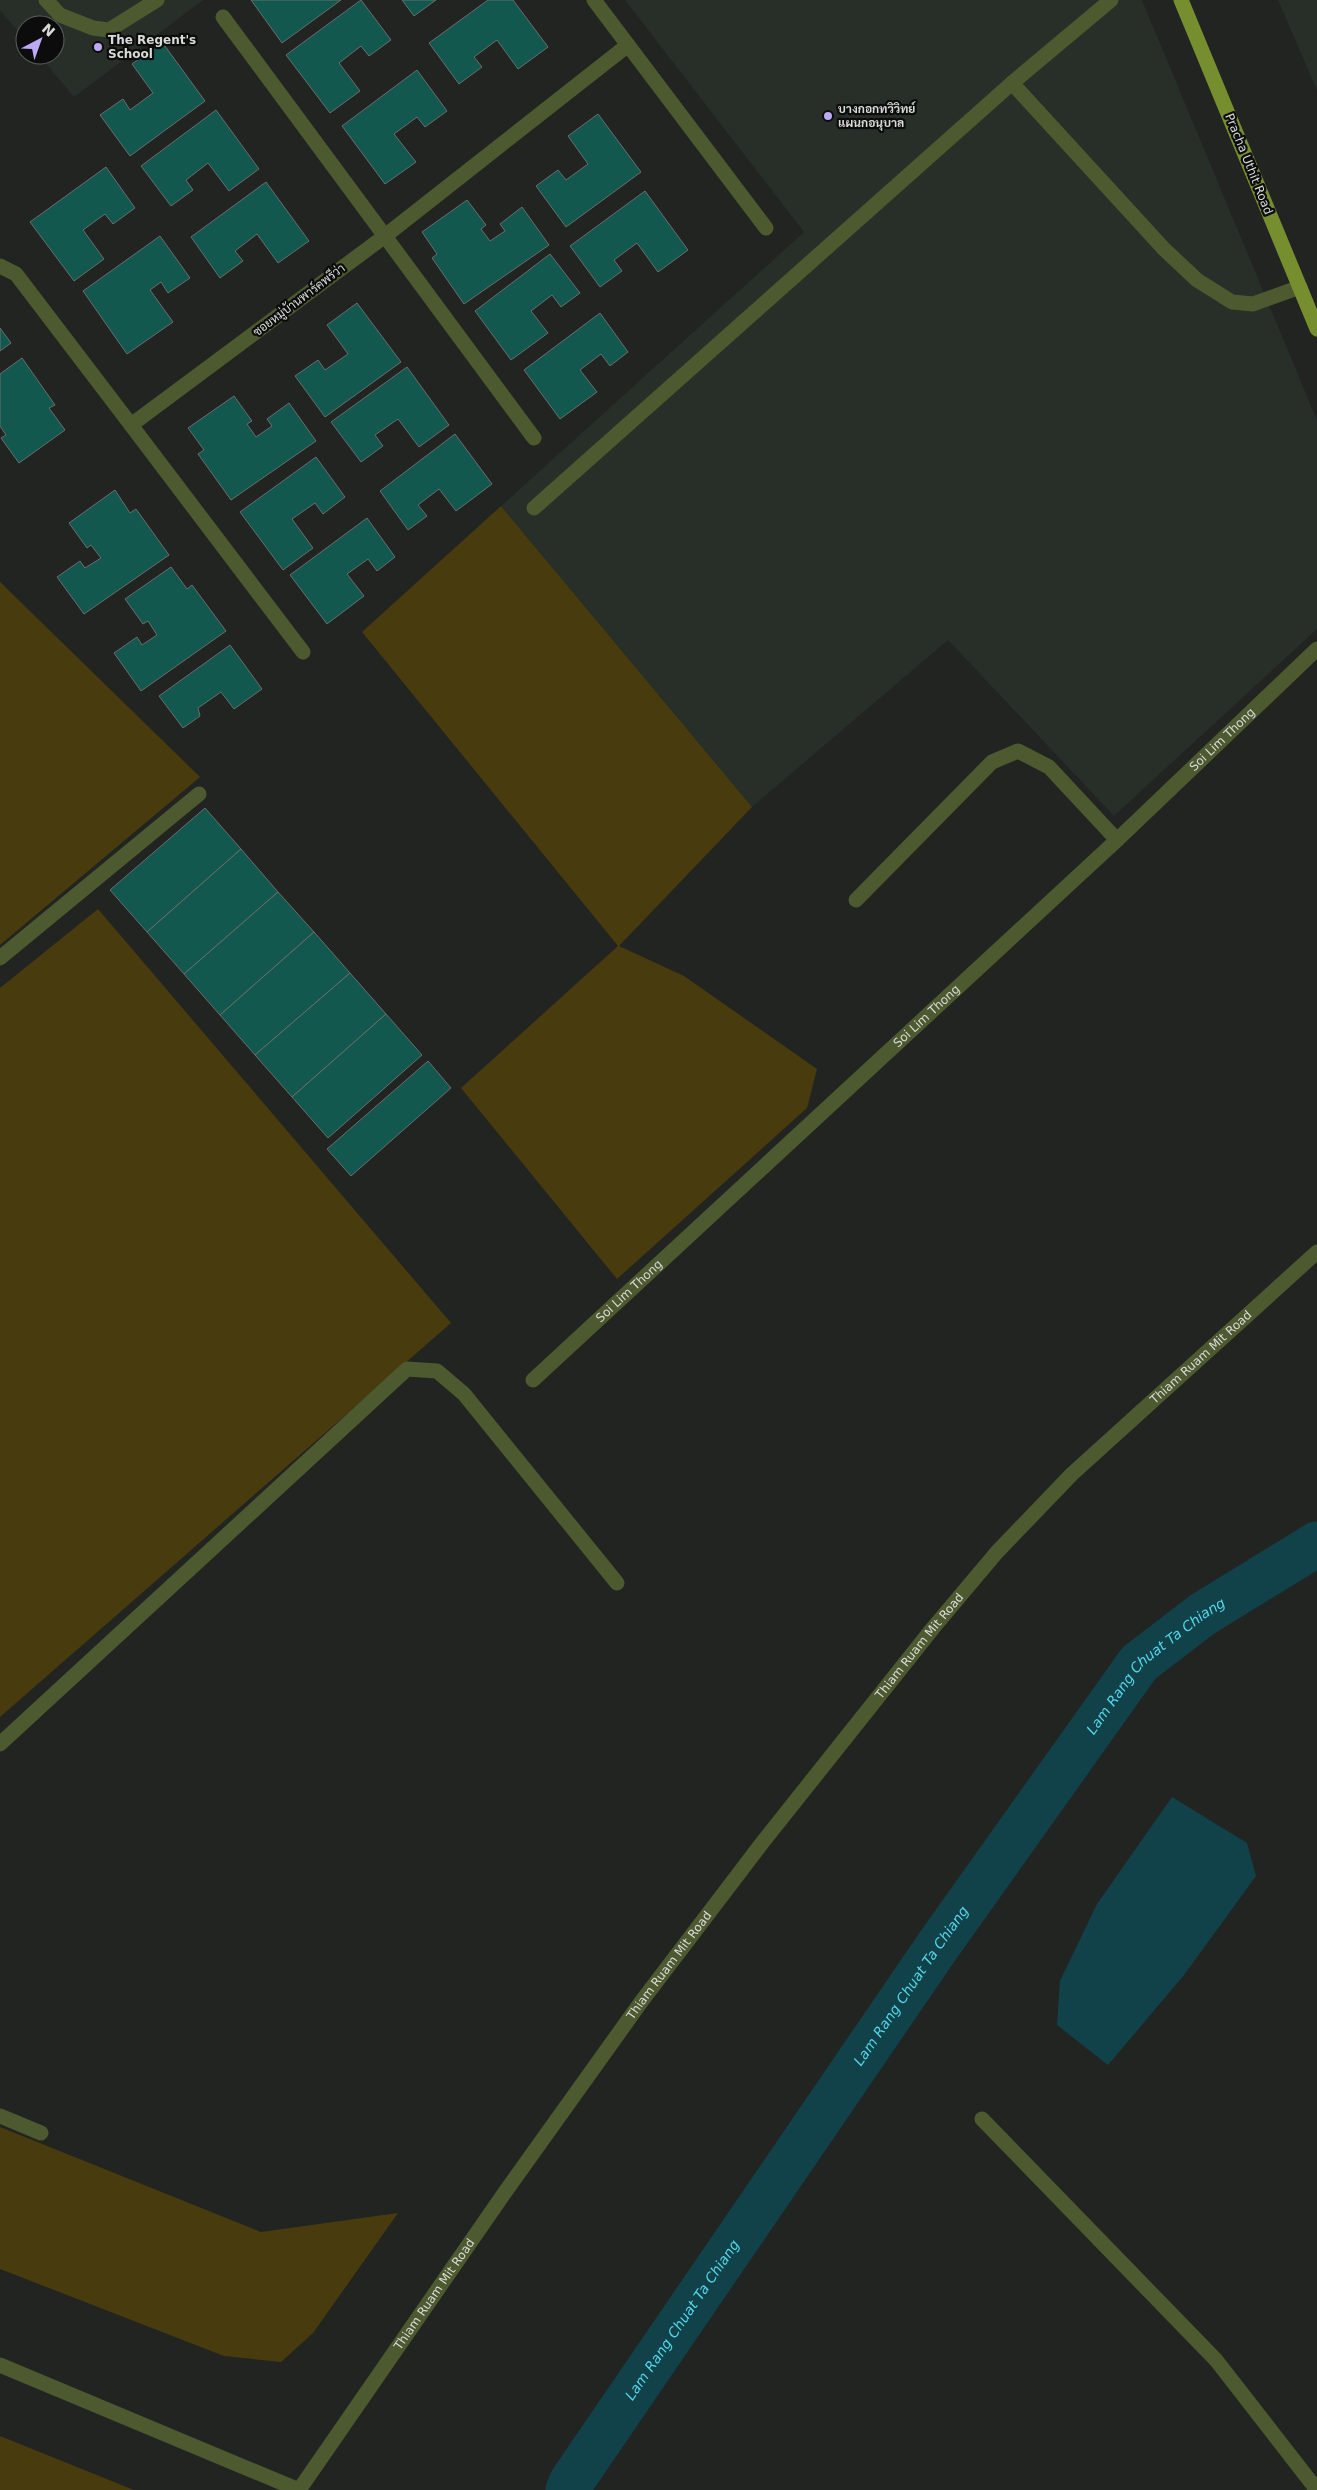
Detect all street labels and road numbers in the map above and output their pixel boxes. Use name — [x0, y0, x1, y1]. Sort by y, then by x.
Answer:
street label: Pracha Uthit Road — [1222, 111, 1276, 217]
street label: ซอยหมู่บ้านพาร์คพรีว่า — [250, 260, 348, 340]
street label: Soi Lim Thong — [1187, 705, 1258, 774]
street label: Soi Lim Thong — [891, 982, 963, 1050]
street label: Soi Lim Thong — [593, 1257, 665, 1325]
street label: Thiam Ruam Mit Road — [1147, 1308, 1255, 1407]
street label: Thiam Ruam Mit Road — [872, 1590, 966, 1702]
street label: Thiam Ruam Mit Road — [623, 1909, 714, 2023]
street label: Thiam Ruam Mit Road — [391, 2236, 478, 2353]

